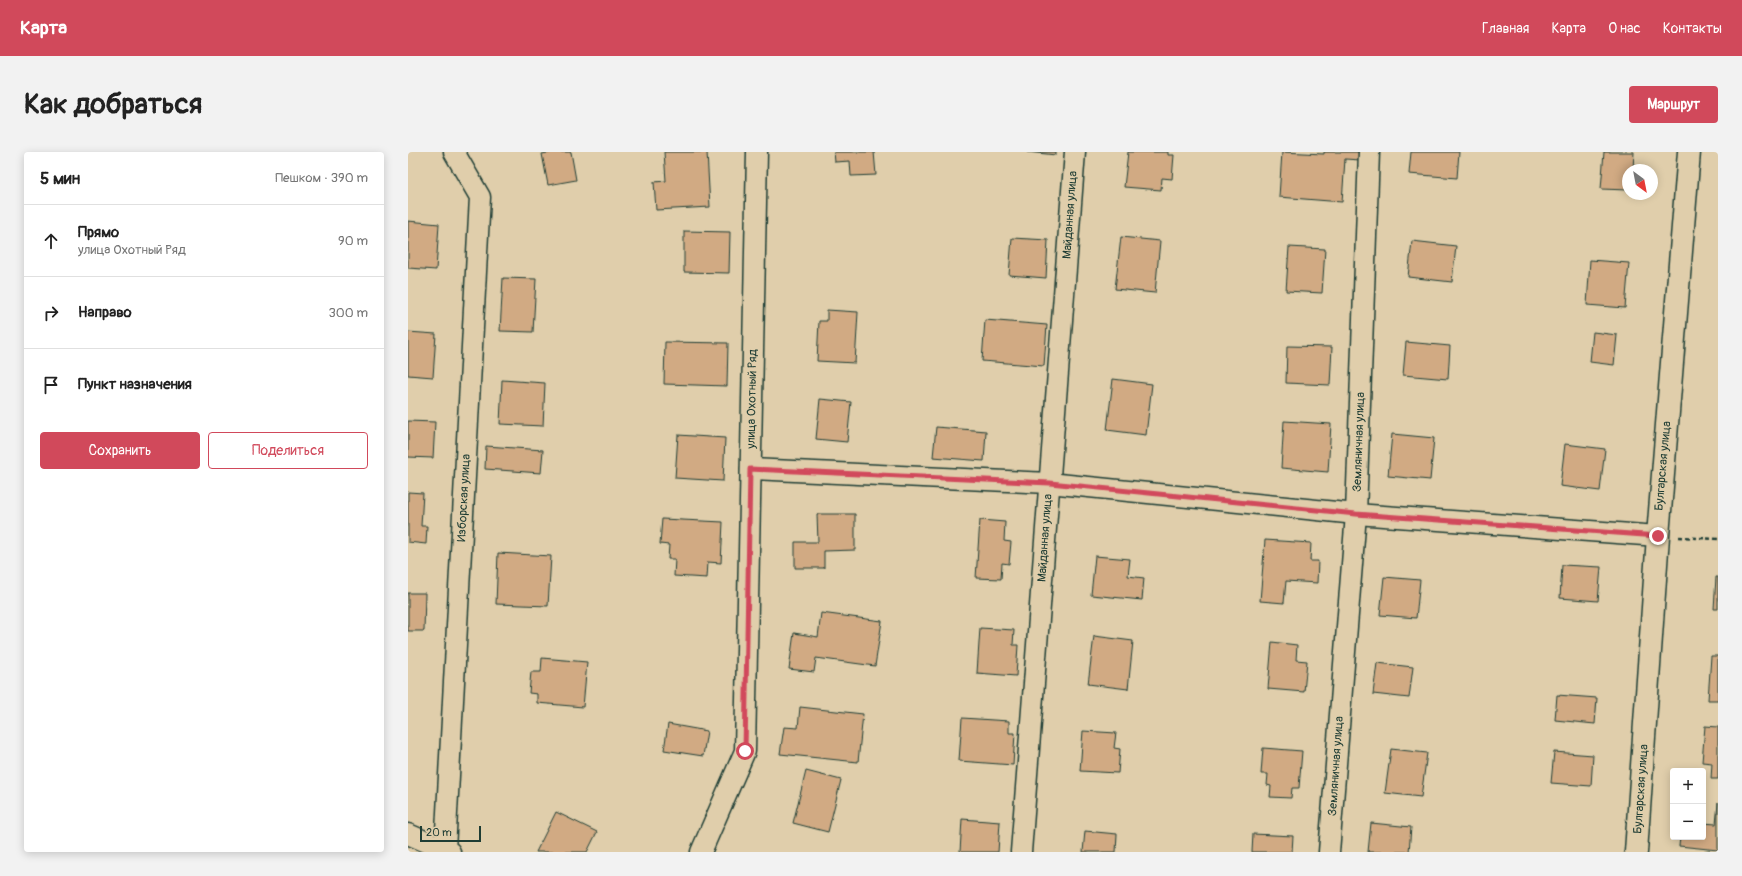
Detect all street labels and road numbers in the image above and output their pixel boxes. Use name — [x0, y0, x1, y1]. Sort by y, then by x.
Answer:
street label: Майданная улица — [1059, 170, 1081, 260]
street label: улица Охотный Ряд — [744, 348, 760, 450]
street label: Земляничная улица — [1350, 391, 1368, 492]
street label: Булгарская улица — [1652, 420, 1674, 511]
street label: Изборская улица — [454, 453, 474, 542]
street label: Майданная улица — [1034, 493, 1056, 583]
street label: Земляничная улица — [1325, 715, 1347, 816]
street label: Булгарская улица — [1630, 743, 1652, 834]

